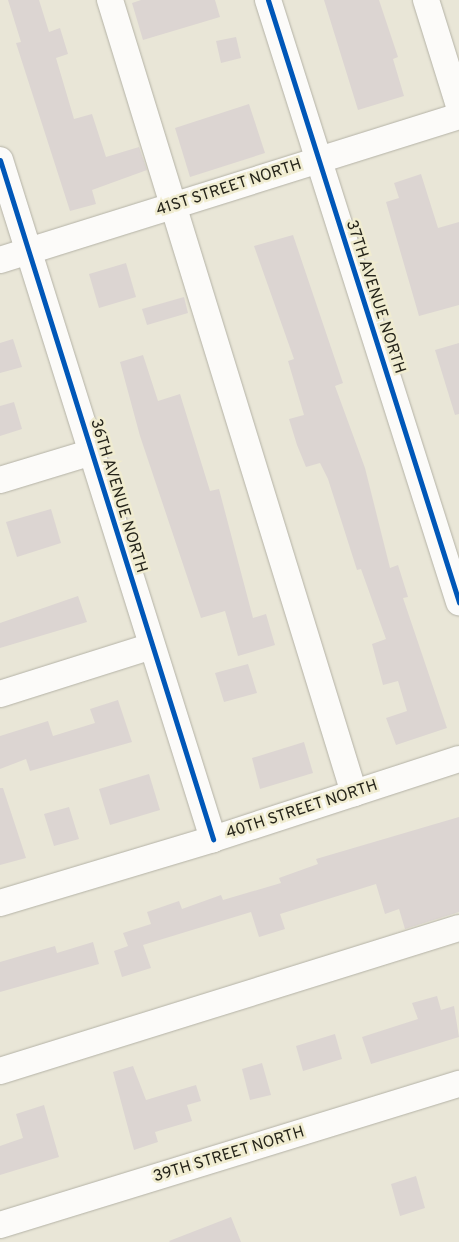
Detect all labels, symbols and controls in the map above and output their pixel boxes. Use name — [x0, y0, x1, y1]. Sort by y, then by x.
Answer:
street label: 41ST STREET NORTH — [153, 155, 305, 221]
street label: 37TH AVENUE NORTH — [341, 217, 409, 377]
street label: 36TH AVENUE NORTH — [85, 416, 151, 576]
street label: 40TH STREET NORTH — [223, 776, 381, 844]
street label: 39TH STREET NORTH — [151, 1123, 307, 1187]

